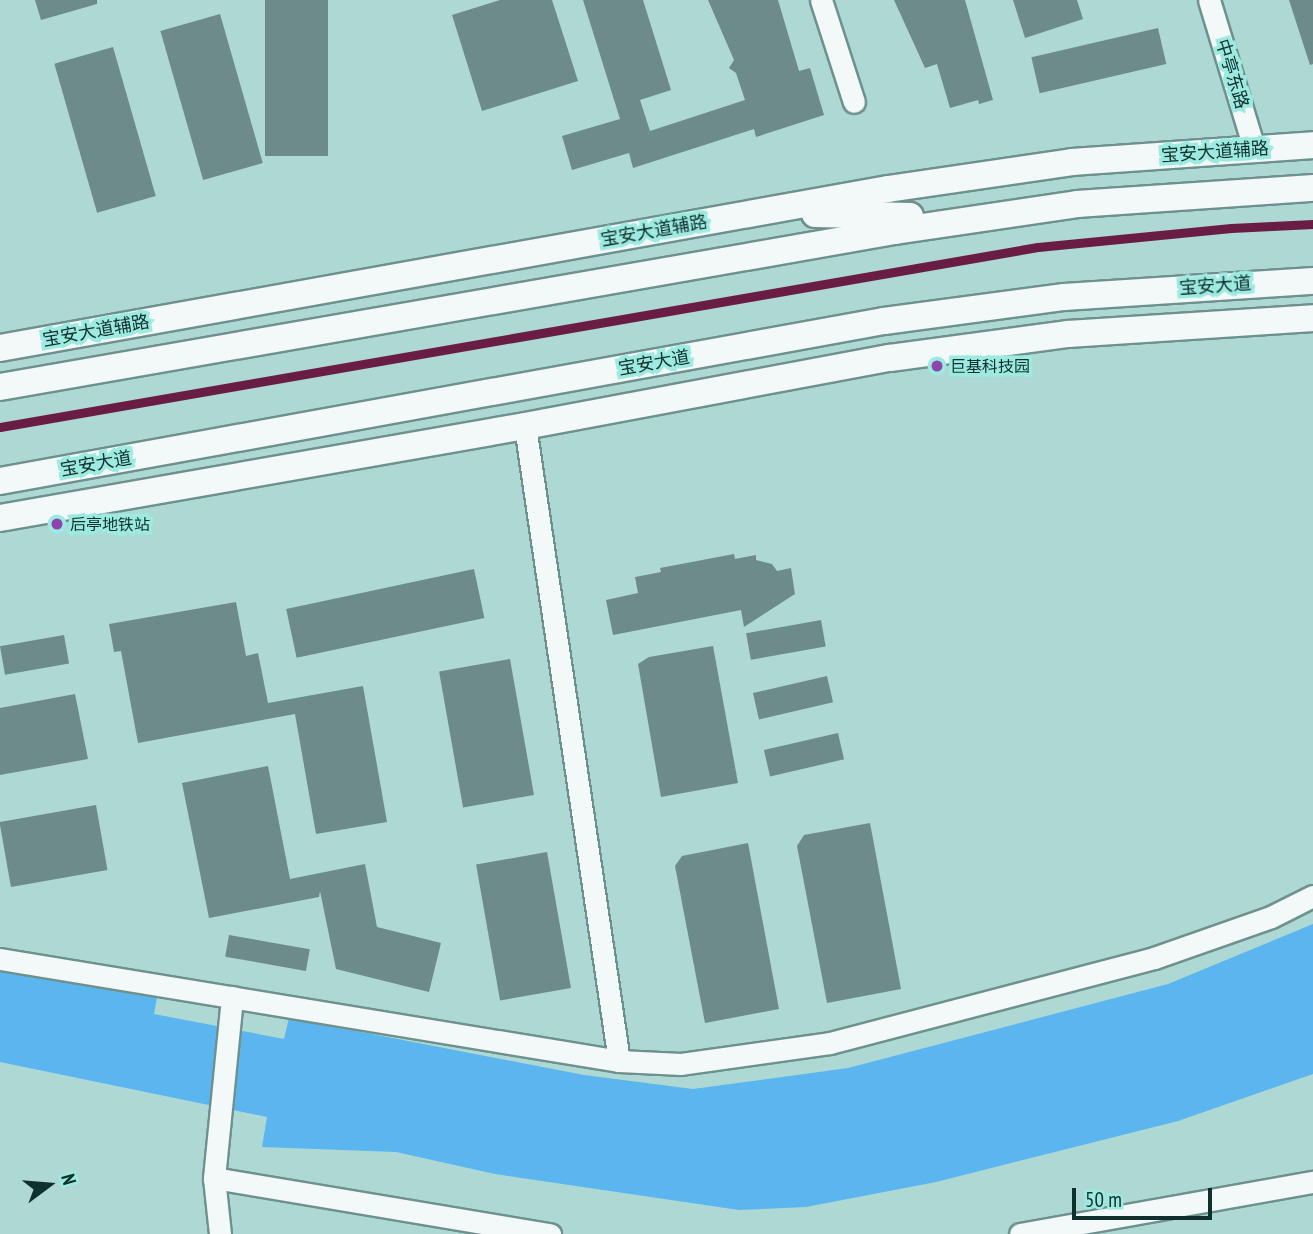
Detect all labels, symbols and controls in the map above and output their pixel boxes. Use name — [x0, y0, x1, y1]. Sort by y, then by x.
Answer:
street label: 中亭东路 — [1211, 36, 1253, 112]
street label: 宝安大道辅路 — [1160, 137, 1270, 167]
street label: 宝安大道辅路 — [599, 211, 709, 251]
street label: 宝安大道 — [1178, 273, 1252, 299]
street label: 宝安大道辅路 — [41, 311, 151, 351]
street label: 宝安大道 — [617, 346, 691, 380]
place label: 巨基科技园 — [950, 356, 1030, 376]
marker: 巨基科技园 — [930, 359, 944, 373]
street label: 宝安大道 — [59, 447, 133, 481]
place label: 后亭地铁站 — [70, 514, 150, 534]
marker: 后亭地铁站 — [50, 517, 64, 531]
north arrow — [14, 1150, 84, 1220]
text: N — [56, 1171, 82, 1187]
scale bar — [1075, 1174, 1215, 1218]
text: 50 m — [1085, 1186, 1122, 1213]

